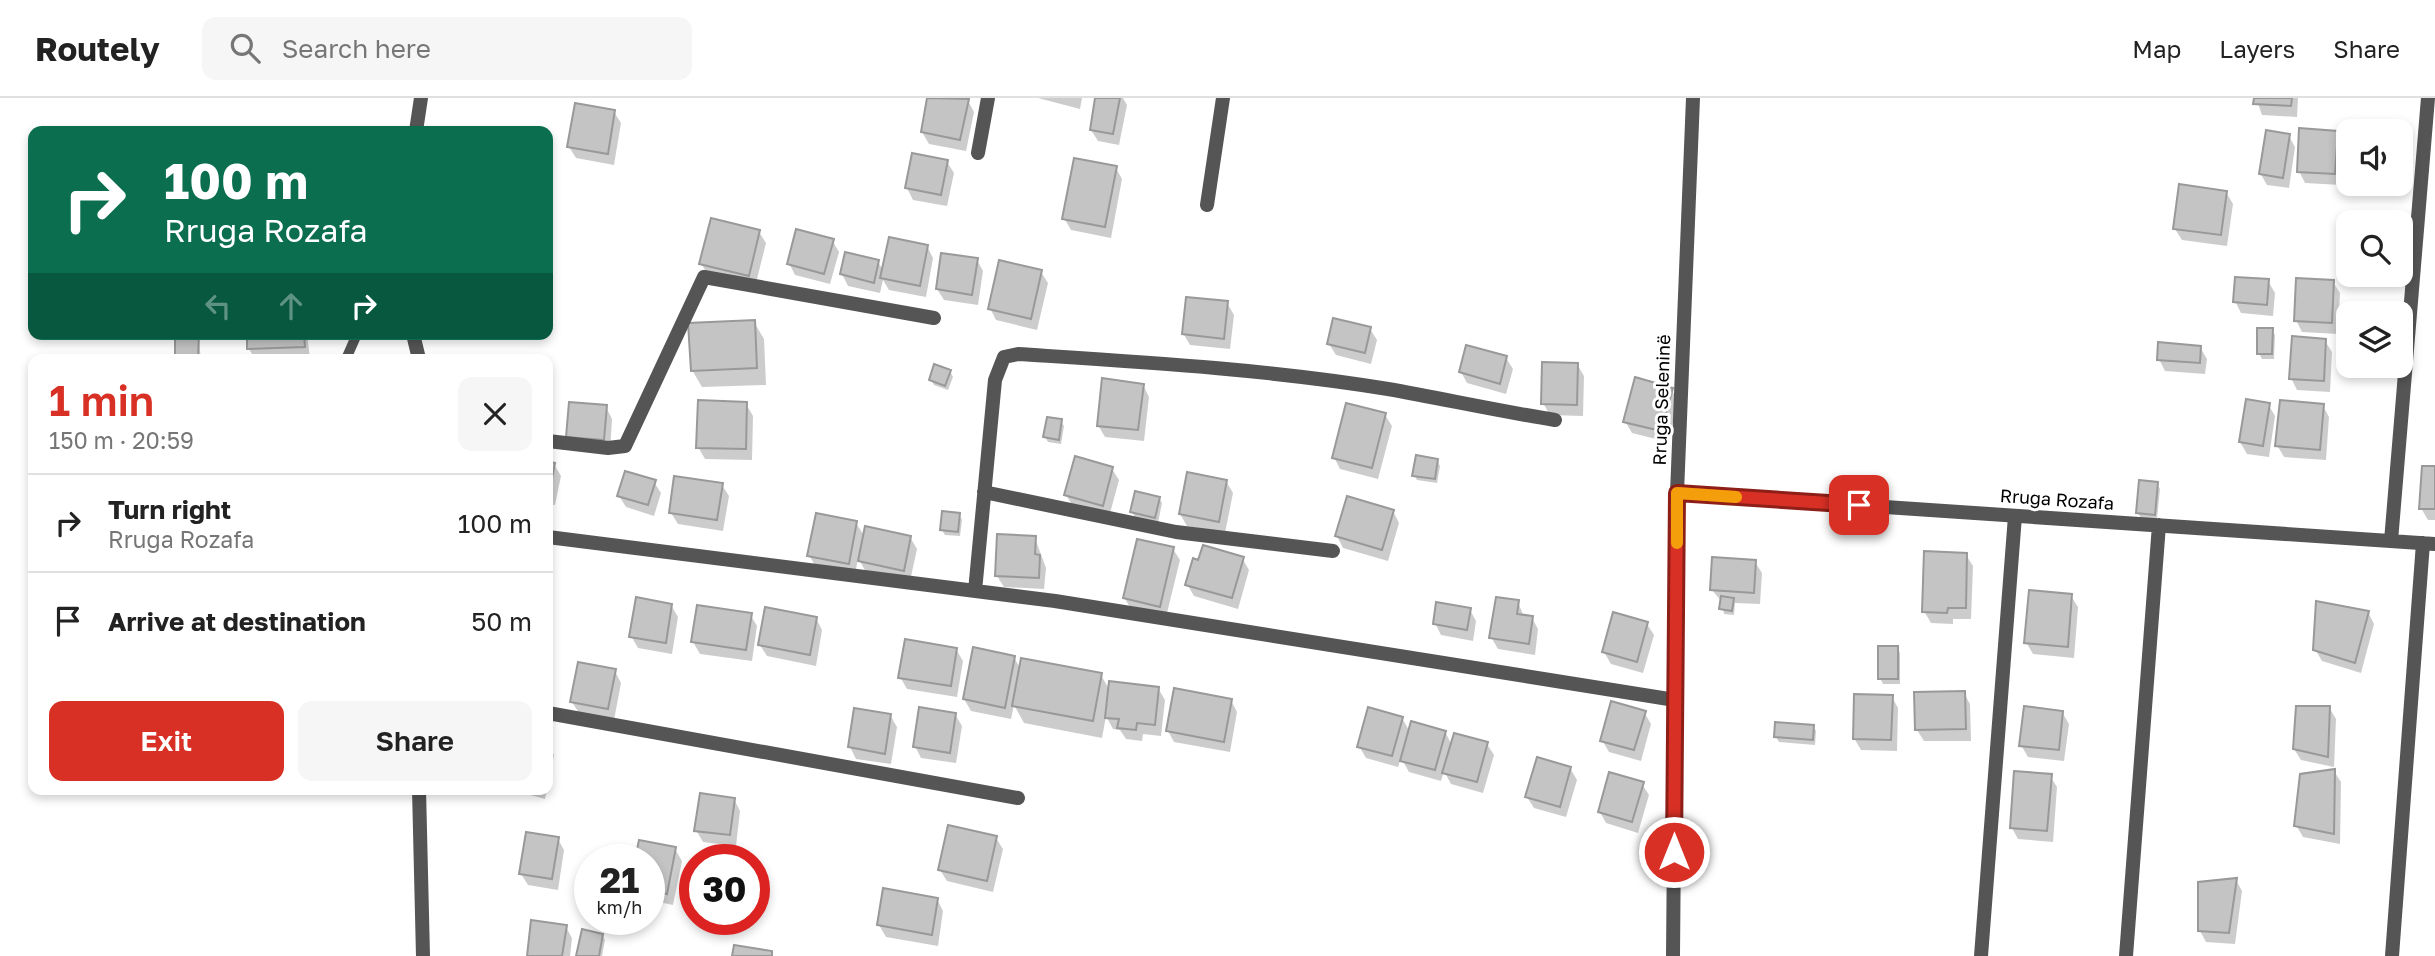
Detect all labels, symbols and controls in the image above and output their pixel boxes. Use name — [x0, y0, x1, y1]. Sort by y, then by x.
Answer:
search box — [202, 17, 692, 80]
text: Routely — [35, 29, 160, 68]
icon: search — [226, 29, 264, 67]
text: Search here — [282, 33, 431, 64]
text: Map — [2132, 34, 2181, 63]
text: Layers — [2219, 34, 2295, 63]
text: Share — [2333, 34, 2400, 63]
map controls — [2336, 119, 2413, 378]
button: sound — [2336, 119, 2413, 196]
text: 100 m — [164, 151, 308, 210]
icon: right — [49, 154, 140, 245]
button: search — [2336, 210, 2413, 287]
text: Rruga Rozafa — [164, 211, 368, 249]
icon: left — [199, 287, 237, 325]
icon: ahead — [272, 287, 310, 325]
icon: right — [345, 287, 383, 325]
button: layers — [2336, 301, 2413, 378]
street label: Rruga Seleninë — [1648, 334, 1674, 466]
text: 1 min — [49, 375, 154, 425]
button: close — [458, 377, 532, 451]
text: 150 m · 20:59 — [49, 426, 194, 454]
pin — [1829, 475, 1889, 535]
street label: Rruga Rozafa — [1999, 484, 2115, 514]
icon: arrive — [1840, 486, 1878, 524]
text: Turn right — [108, 494, 231, 525]
icon: right — [49, 504, 87, 542]
text: 100 m — [458, 508, 532, 539]
text: Rruga Rozafa — [108, 525, 254, 553]
icon: arrive — [49, 602, 87, 640]
text: Arrive at destination — [108, 606, 366, 637]
text: 50 m — [471, 606, 532, 637]
button: Exit — [49, 701, 284, 781]
button: Share — [298, 701, 532, 781]
position arrow — [1637, 815, 1711, 889]
speed limit sign: 30 — [679, 844, 770, 935]
text: 21 — [600, 859, 639, 901]
text: km/h — [597, 896, 642, 918]

